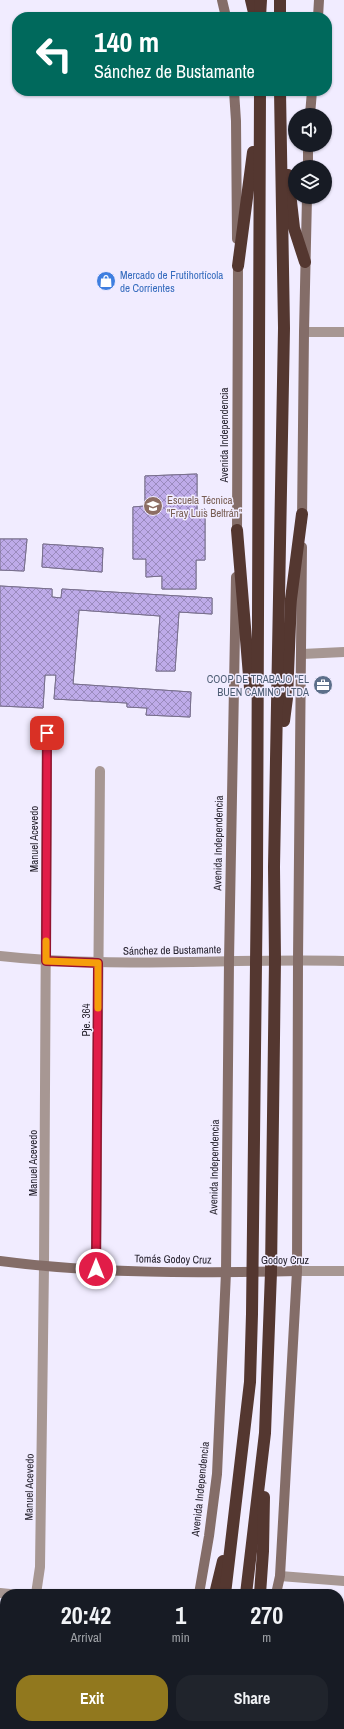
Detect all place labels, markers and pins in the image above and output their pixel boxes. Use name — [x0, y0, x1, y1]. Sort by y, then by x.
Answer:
place label: Mercado de Frutihortícola de Corrientes — [120, 268, 223, 295]
shop icon: Mercado de Frutihortícola de Corrientes — [95, 270, 117, 292]
place label: Escuela Técnica "Fray Luis Beltrán" — [167, 493, 242, 520]
school or university icon: Escuela Técnica "Fray Luis Beltrán" — [142, 495, 164, 517]
place label: COOP DE TRABAJO "EL BUEN CAMINO" LTDA — [207, 672, 310, 699]
office icon: COOP DE TRABAJO "EL BUEN CAMINO" LTDA — [312, 674, 334, 696]
pin — [30, 716, 64, 750]

